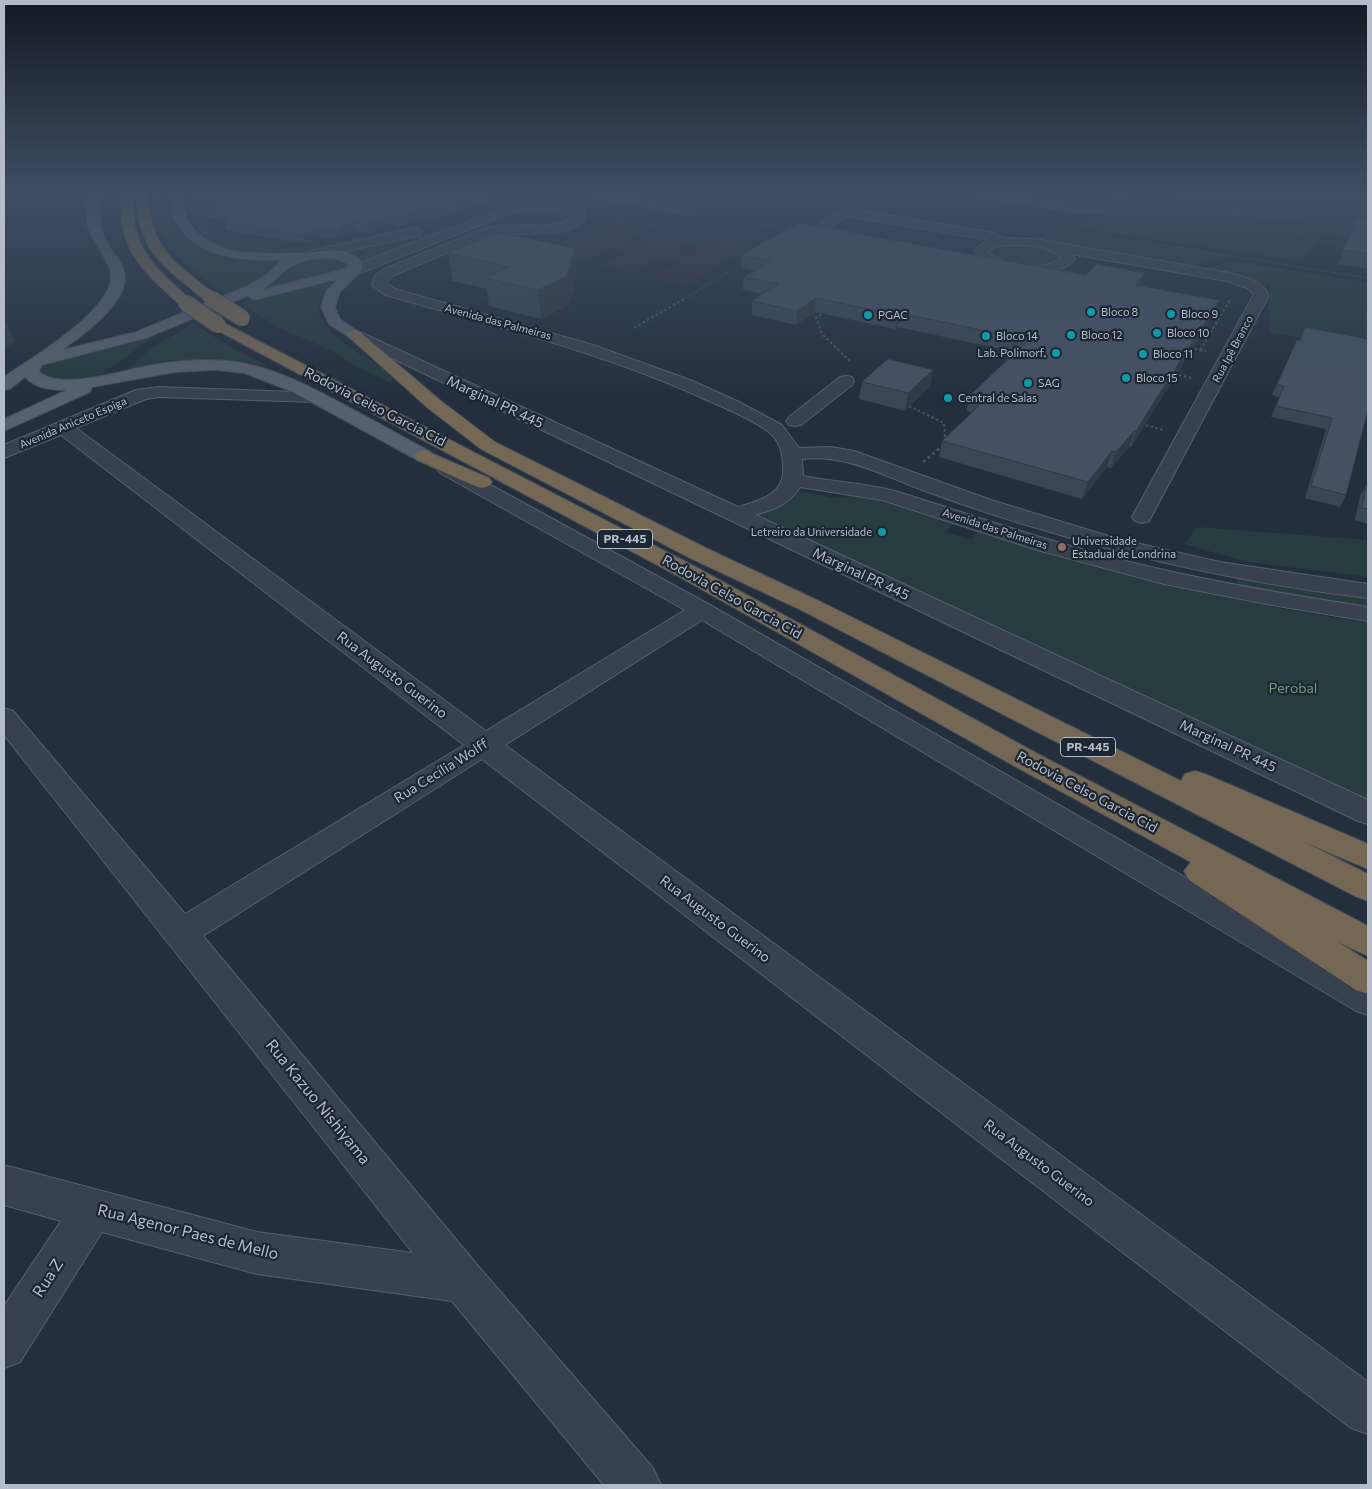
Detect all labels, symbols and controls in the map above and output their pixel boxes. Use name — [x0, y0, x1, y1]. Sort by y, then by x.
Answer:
street label: Avenida das Palmeiras — [443, 301, 553, 343]
place label: Bloco 8 — [1101, 305, 1138, 319]
marker: Bloco 8 — [1085, 306, 1097, 318]
place label: Bloco 9 — [1181, 307, 1218, 321]
place label: PGAC — [878, 308, 908, 322]
marker: Bloco 9 — [1165, 308, 1177, 320]
marker: PGAC — [862, 309, 874, 321]
street label: Rua Ipê Branco — [1210, 313, 1256, 385]
place label: Bloco 10 — [1167, 326, 1209, 340]
marker: Bloco 10 — [1151, 327, 1163, 339]
place label: Bloco 12 — [1081, 328, 1122, 342]
place label: Bloco 14 — [996, 329, 1038, 343]
marker: Bloco 12 — [1065, 329, 1077, 341]
marker: Bloco 14 — [980, 330, 992, 342]
place label: Lab. Polimorf. — [977, 346, 1046, 360]
marker: Lab. Polimorf. — [1050, 347, 1062, 359]
place label: Bloco 11 — [1153, 347, 1193, 361]
marker: Bloco 11 — [1137, 348, 1149, 360]
street label: Rodovia Celso Garcia Cid — [301, 364, 449, 450]
place label: Bloco 15 — [1136, 371, 1178, 385]
street label: Marginal PR 445 — [444, 372, 546, 432]
marker: Bloco 15 — [1120, 372, 1132, 384]
place label: SAG — [1038, 376, 1060, 390]
marker: SAG — [1022, 377, 1034, 389]
place label: Central de Salas — [958, 391, 1037, 405]
marker: Central de Salas — [942, 392, 954, 404]
street label: Avenida Aniceto Espiga — [17, 394, 129, 452]
street label: Avenida das Palmeiras — [941, 506, 1049, 552]
place label: Letreiro da Universidade — [751, 525, 872, 539]
marker: Letreiro da Universidade — [876, 526, 888, 538]
road number: PR-445 — [598, 530, 652, 548]
place label: Universidade Estadual de Londrina — [1072, 534, 1176, 560]
marker: Universidade Estadual de Londrina — [1056, 541, 1068, 553]
street label: Marginal PR 445 — [810, 544, 912, 604]
street label: Rodovia Celso Garcia Cid — [659, 552, 805, 642]
street label: Rua Augusto Guerino — [333, 628, 451, 722]
park label: Perobal — [1269, 680, 1317, 696]
street label: Marginal PR 445 — [1177, 716, 1279, 776]
street label: Rua Cecília Wolff — [391, 735, 491, 807]
road number: PR-445 — [1060, 738, 1116, 756]
street label: Rodovia Celso Garcia Cid — [1014, 748, 1160, 836]
street label: Rua Augusto Guerino — [656, 872, 774, 966]
street label: Rua Kazuo Nishiyama — [262, 1036, 374, 1168]
street label: Rua Augusto Guerino — [980, 1116, 1098, 1210]
street label: Rua Agenor Paes de Mello — [95, 1200, 281, 1264]
street label: Rua Z — [29, 1255, 67, 1301]

